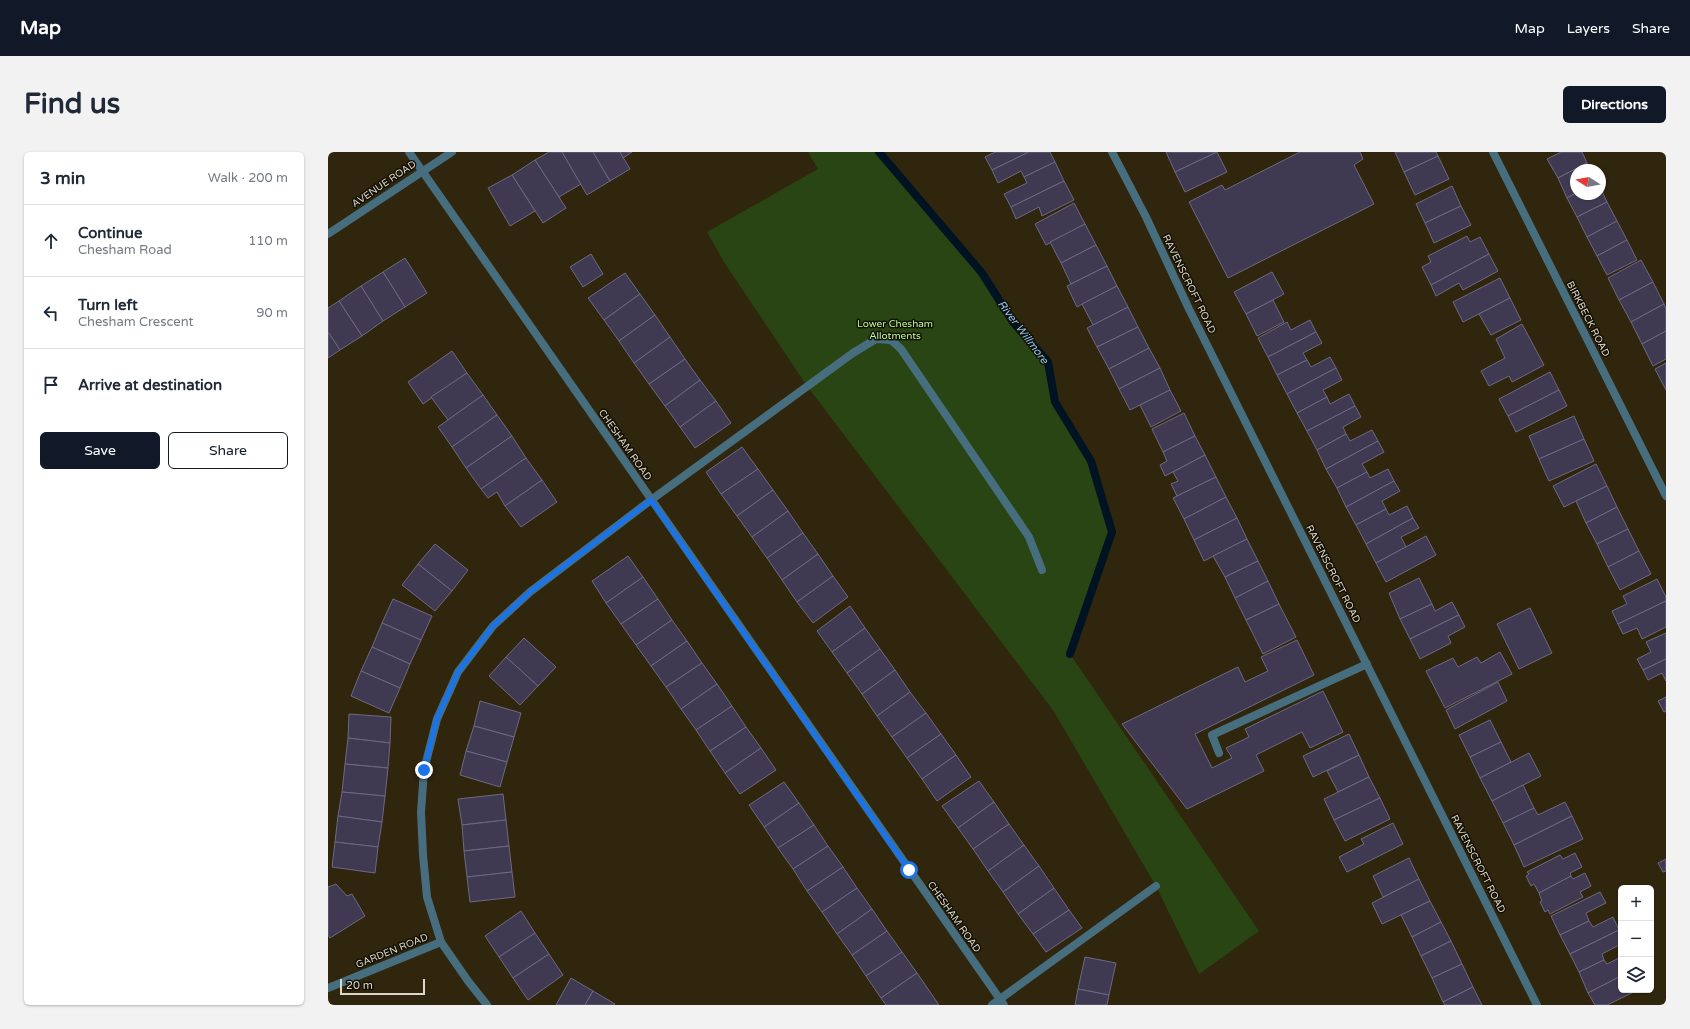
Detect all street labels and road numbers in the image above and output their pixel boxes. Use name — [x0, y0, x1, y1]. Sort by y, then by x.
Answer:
street label: AVENUE ROAD — [350, 158, 418, 210]
street label: RAVENSCROFT ROAD — [1160, 233, 1218, 335]
street label: BIRKBECK ROAD — [1564, 279, 1612, 359]
street label: CHESHAM ROAD — [596, 407, 654, 483]
street label: RAVENSCROFT ROAD — [1303, 523, 1363, 625]
street label: RAVENSCROFT ROAD — [1448, 813, 1508, 915]
street label: CHESHAM ROAD — [925, 879, 983, 955]
street label: GARDEN ROAD — [354, 931, 430, 971]

